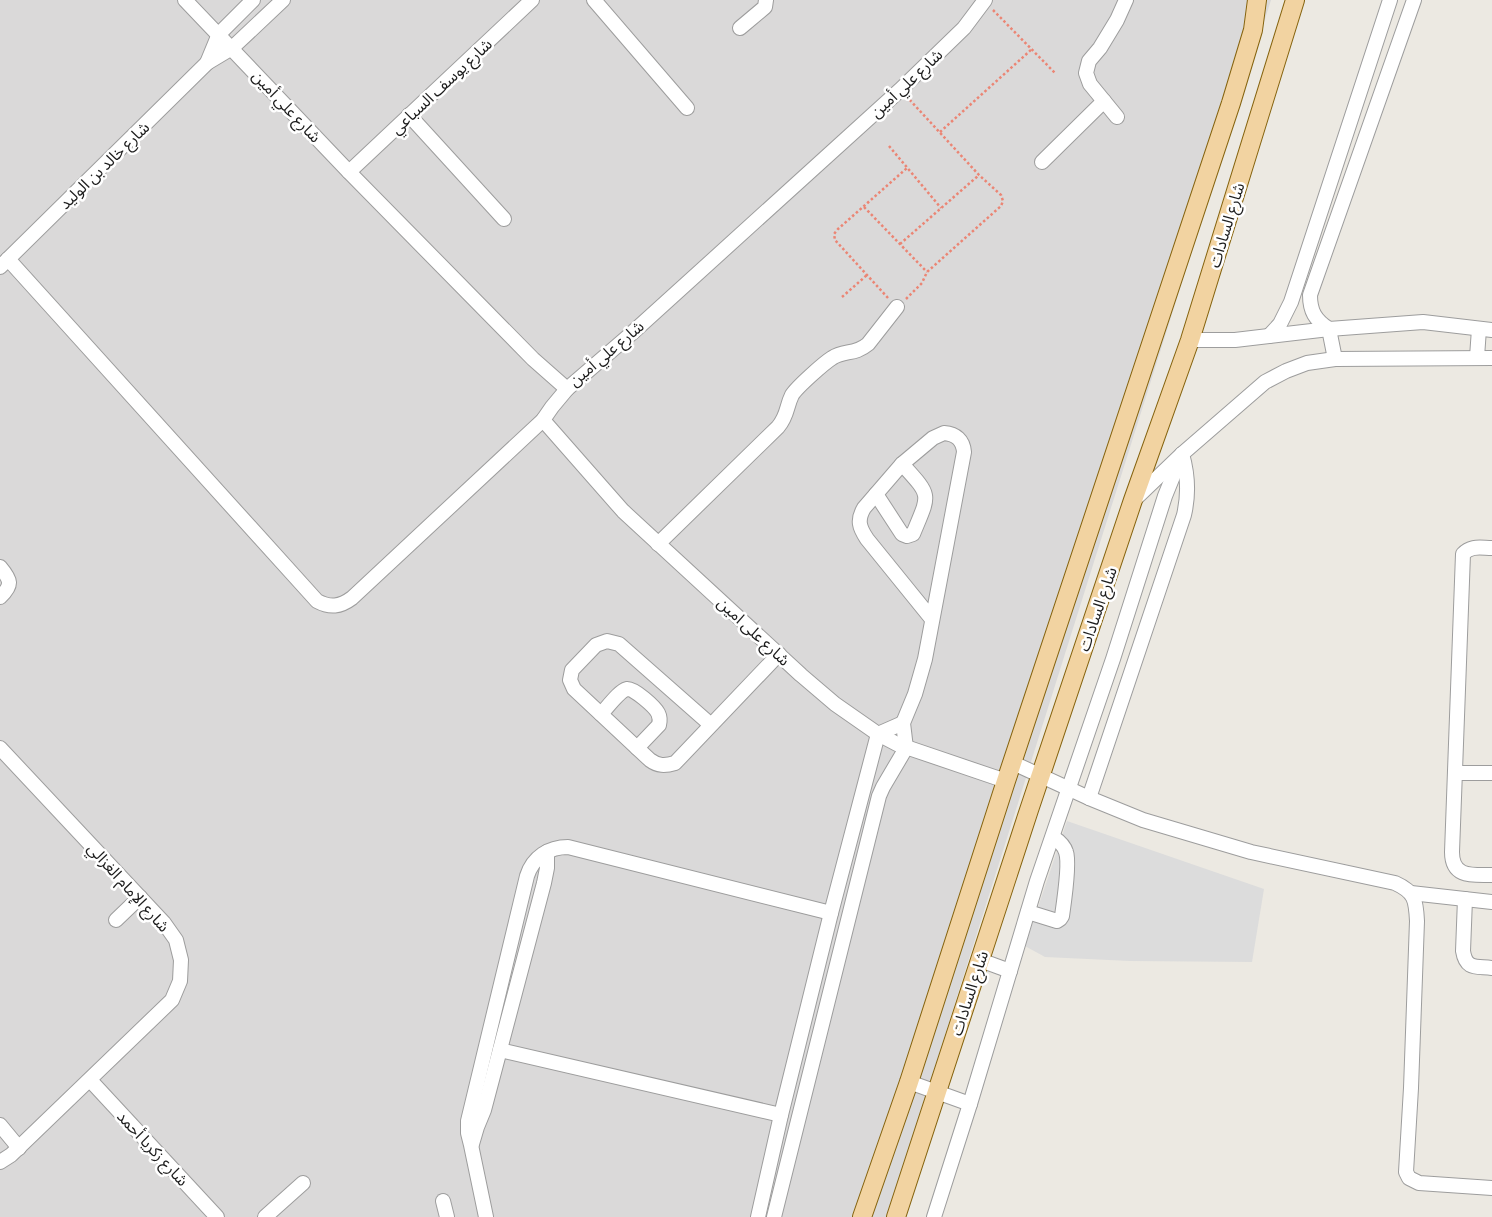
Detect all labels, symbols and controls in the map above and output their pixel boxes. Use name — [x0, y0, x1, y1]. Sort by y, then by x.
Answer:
street label: شارع يوسف السباعي — [386, 34, 498, 140]
street label: شارع علي أمين — [866, 44, 949, 124]
street label: شارع علي أمين — [246, 66, 326, 149]
street label: شارع خالد بن الوليد — [55, 117, 155, 215]
street label: شارع السادات — [1204, 180, 1251, 271]
street label: شارع علي أمين — [564, 316, 650, 393]
street label: شارع السادات — [1073, 564, 1124, 655]
street label: شارع على امين — [711, 592, 794, 672]
street label: شارع الإمام الغزالي — [81, 838, 174, 938]
street label: شارع السادات — [946, 948, 995, 1039]
street label: شارع زكريا أحمد — [111, 1106, 193, 1192]

